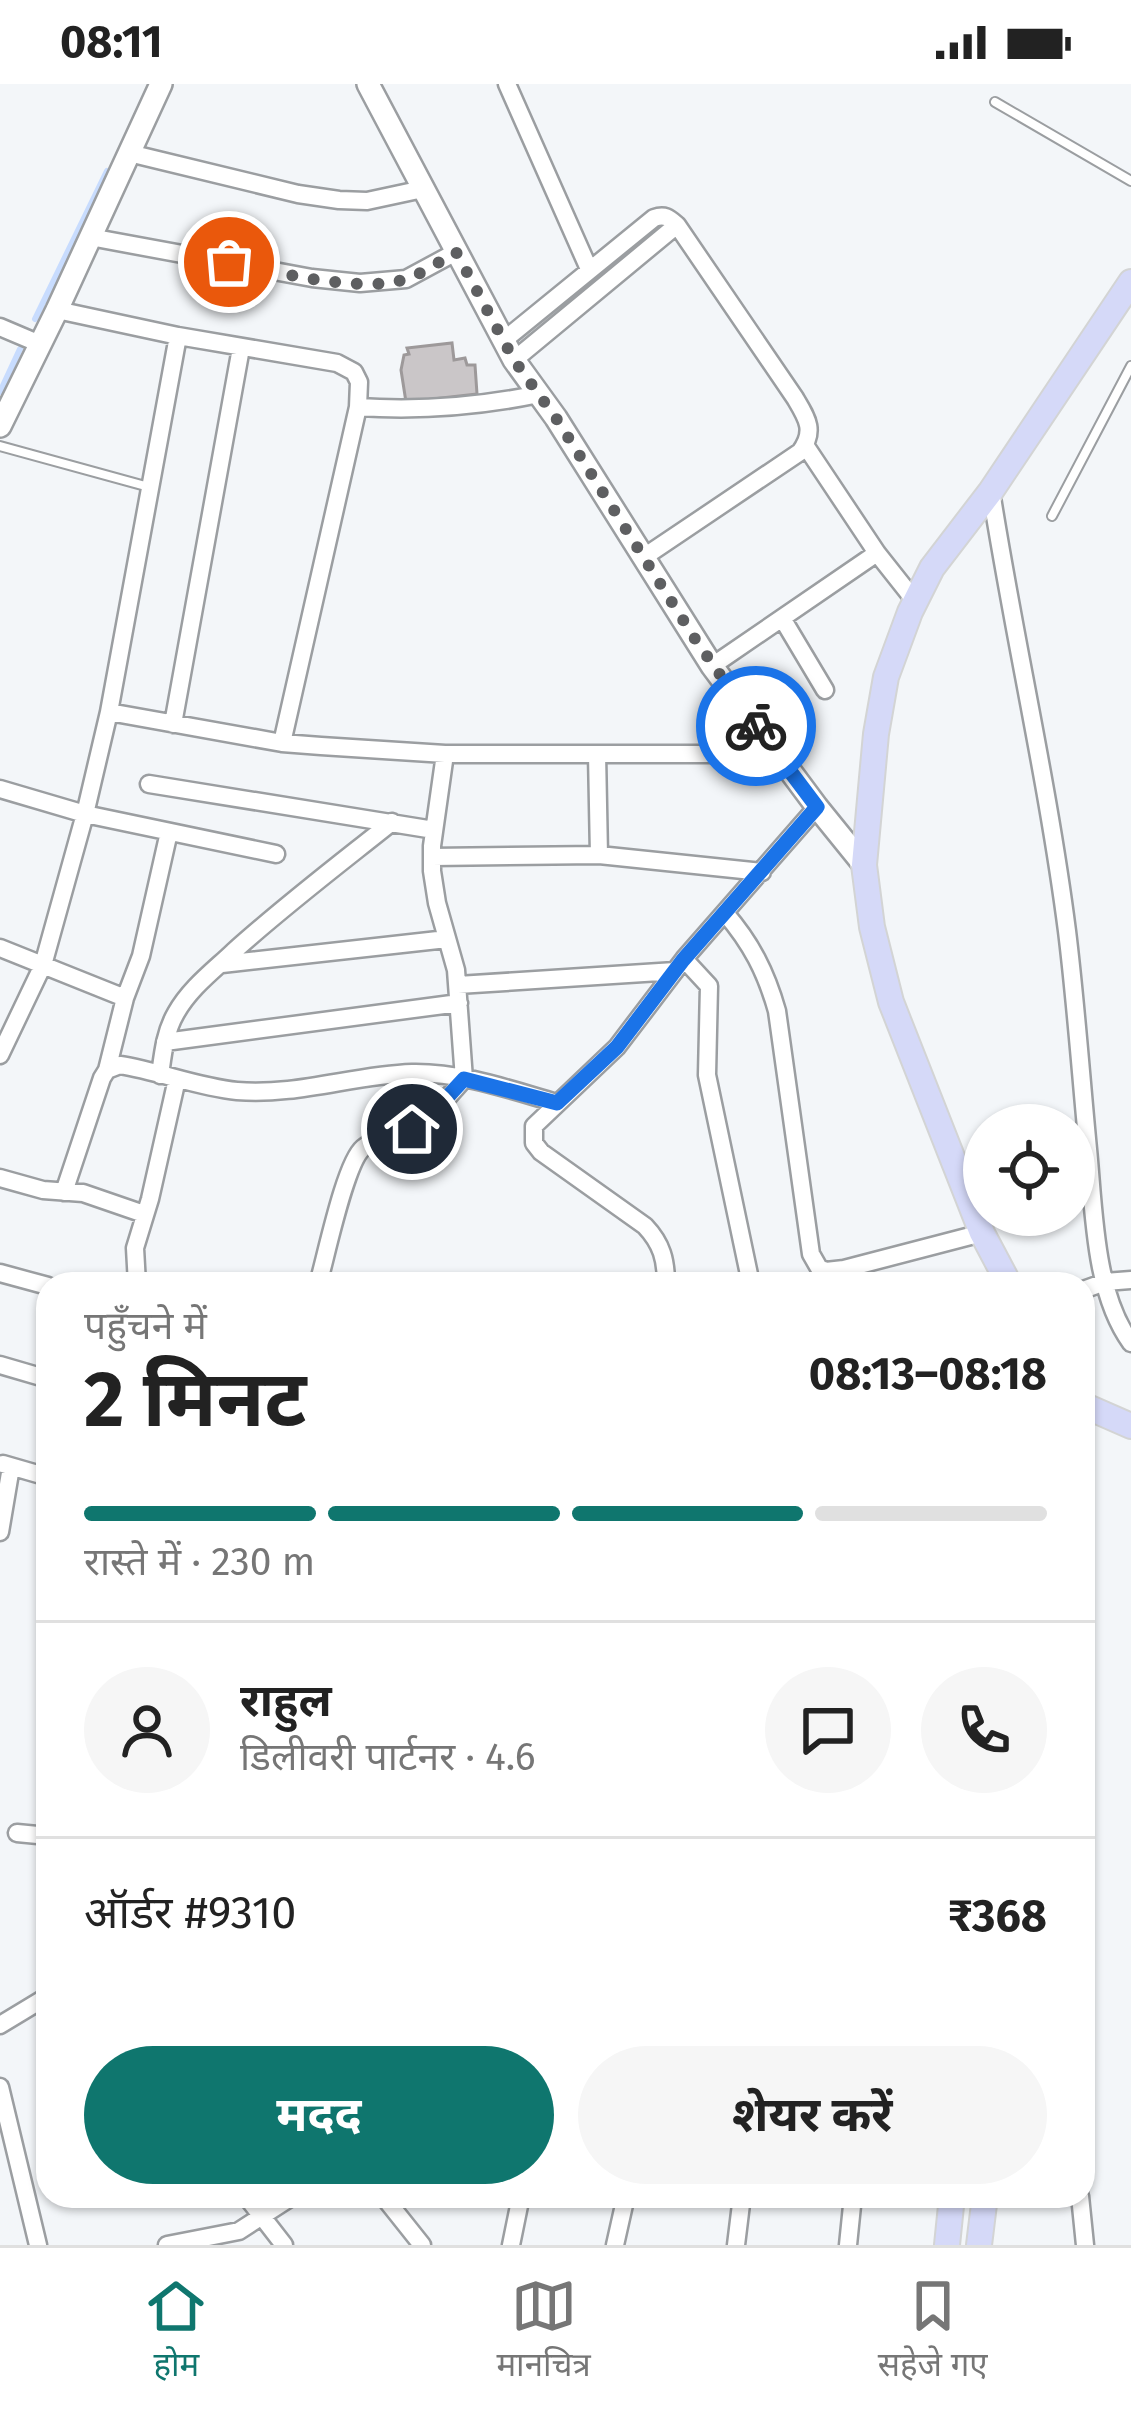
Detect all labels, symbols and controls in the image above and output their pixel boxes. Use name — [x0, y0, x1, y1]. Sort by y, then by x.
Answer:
text: 08:11 — [60, 15, 163, 69]
pin — [178, 211, 280, 313]
icon: bag — [196, 229, 262, 295]
courier — [696, 666, 816, 786]
icon: bike — [723, 693, 789, 759]
pin — [361, 1078, 463, 1180]
icon: home — [379, 1096, 445, 1162]
map controls — [963, 1104, 1095, 1236]
button: locate — [963, 1104, 1095, 1236]
text: पहुँचने में — [84, 1303, 207, 1349]
text: 08:13–08:18 — [809, 1347, 1047, 1401]
text: 2 मिनट — [84, 1353, 307, 1447]
text: रास्ते में · 230 m — [84, 1539, 315, 1585]
button: person — [84, 1667, 210, 1793]
button: chat — [765, 1667, 891, 1793]
button: phone — [921, 1667, 1047, 1793]
text: राहुल — [240, 1674, 332, 1728]
text: डिलीवरी पार्टनर · 4.6 — [240, 1734, 536, 1780]
text: ऑर्डर #9310 — [84, 1886, 296, 1940]
text: ₹368 — [948, 1889, 1047, 1943]
button: मदद — [84, 2046, 554, 2184]
button: शेयर करें — [578, 2046, 1047, 2184]
tab: होम — [143, 2273, 209, 2389]
tab: मानचित्र — [496, 2273, 591, 2389]
tab: सहेजे गए — [878, 2273, 988, 2389]

